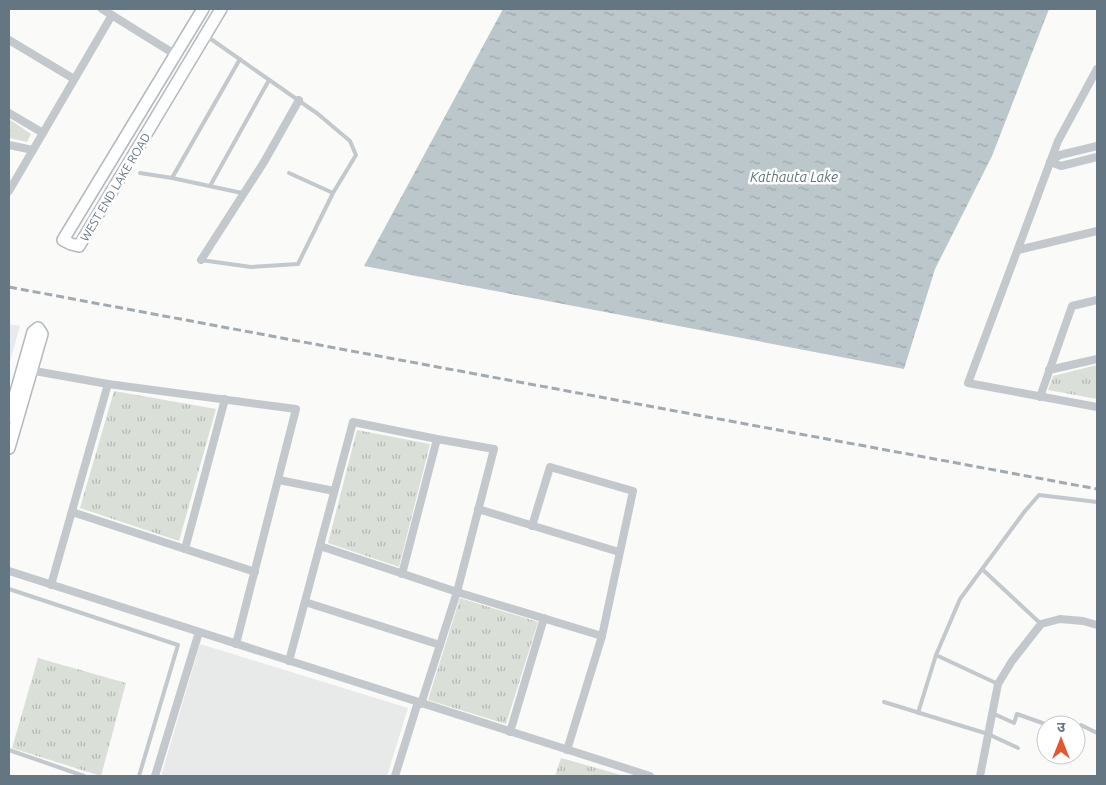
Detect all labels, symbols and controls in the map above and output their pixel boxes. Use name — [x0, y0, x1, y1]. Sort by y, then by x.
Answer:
street label: WEST END LAKE ROAD — [77, 131, 153, 243]
water label: Kathauta Lake — [750, 169, 838, 185]
north arrow — [1036, 715, 1086, 765]
text: उ — [1057, 719, 1066, 735]

